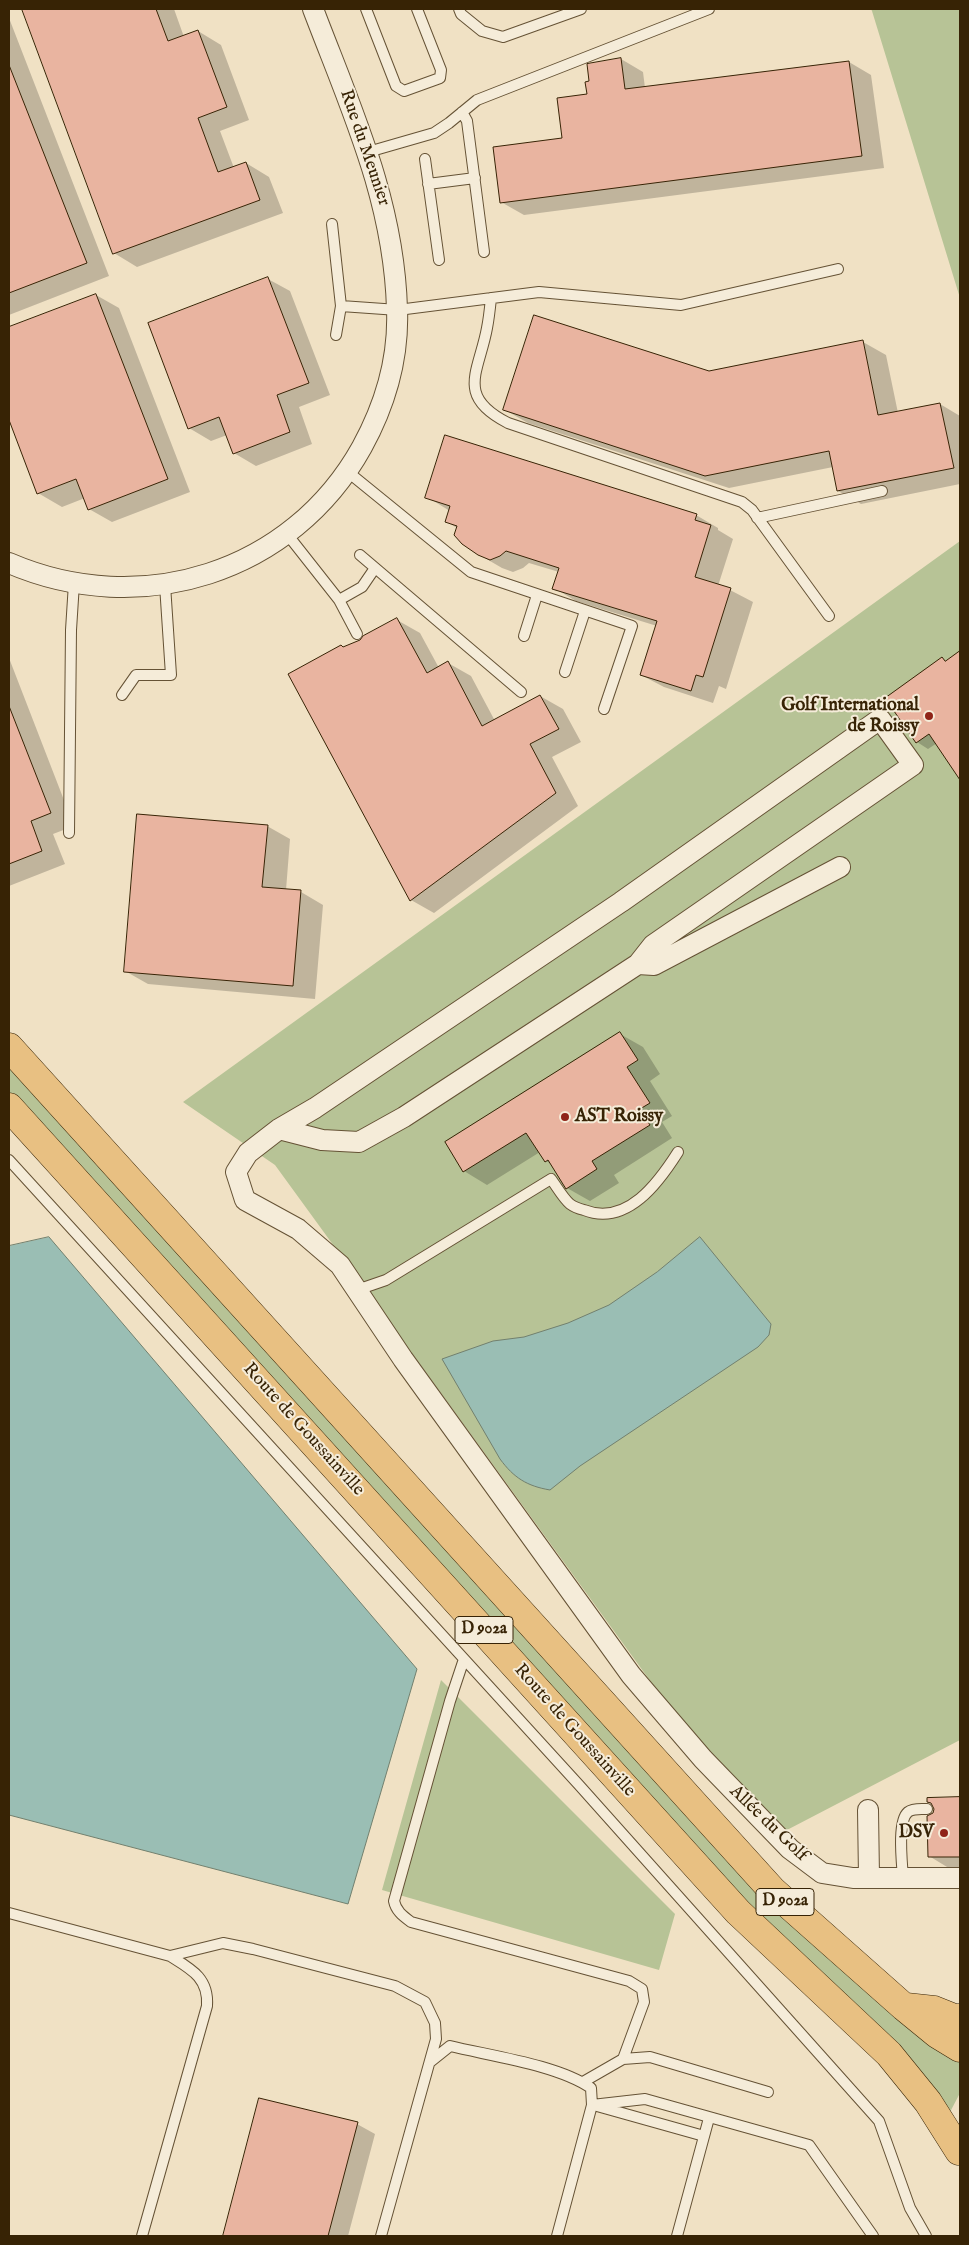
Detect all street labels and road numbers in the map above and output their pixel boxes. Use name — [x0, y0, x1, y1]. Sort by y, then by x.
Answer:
street label: Rue du Meunier — [334, 87, 394, 209]
street label: Route de Goussainville — [238, 1359, 368, 1501]
road number: D 902a — [455, 1616, 513, 1644]
street label: Route de Goussainville — [509, 1660, 639, 1802]
street label: Allée du Golf — [724, 1781, 812, 1867]
road number: D 902a — [756, 1888, 814, 1915]

